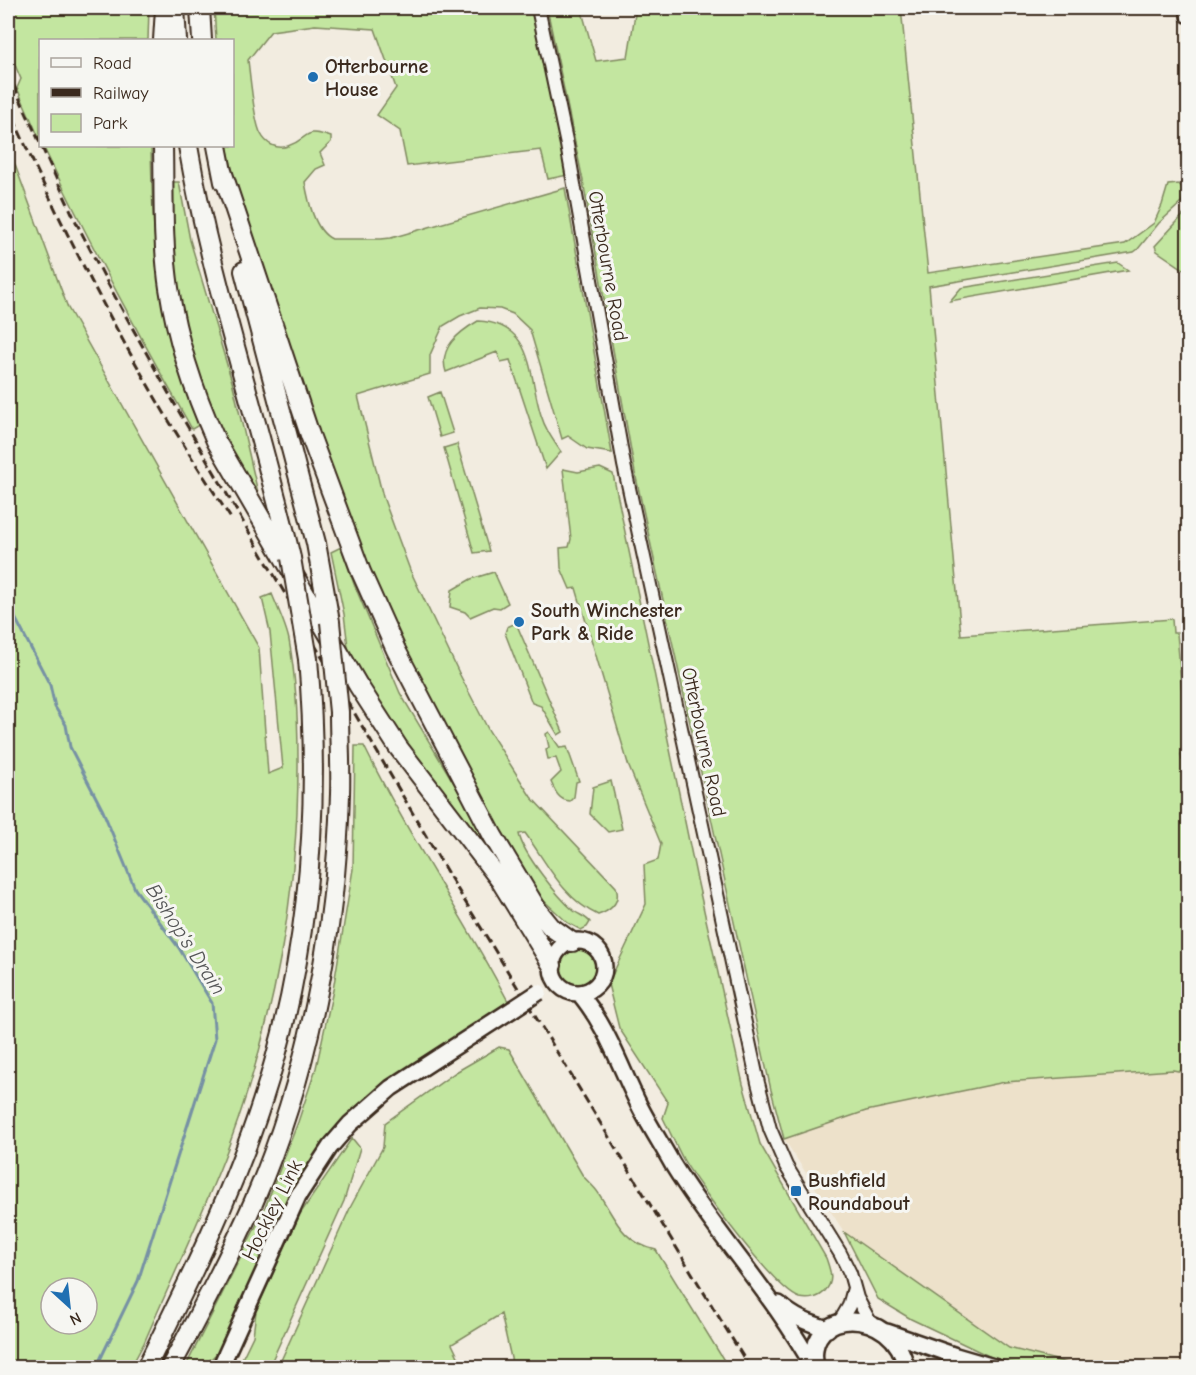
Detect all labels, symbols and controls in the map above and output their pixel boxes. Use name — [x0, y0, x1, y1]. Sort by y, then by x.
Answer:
legend — [39, 39, 234, 147]
text: Road — [93, 53, 132, 74]
place label: Otterbourne House — [325, 55, 428, 101]
marker: Otterbourne House — [306, 70, 320, 84]
text: Railway — [93, 83, 150, 104]
text: Park — [93, 113, 128, 134]
street label: Otterbourne Road — [583, 189, 633, 343]
place label: South Winchester Park & Ride — [531, 599, 682, 645]
marker: South Winchester Park & Ride — [512, 615, 526, 629]
street label: Otterbourne Road — [677, 665, 731, 819]
water label: Bishop's Drain — [141, 879, 231, 999]
street label: Hockley Link — [237, 1156, 307, 1264]
place label: Bushfield Roundabout — [808, 1169, 910, 1215]
marker: Bushfield Roundabout — [789, 1184, 803, 1198]
north arrow — [39, 1276, 99, 1336]
text: N — [67, 1308, 84, 1329]

